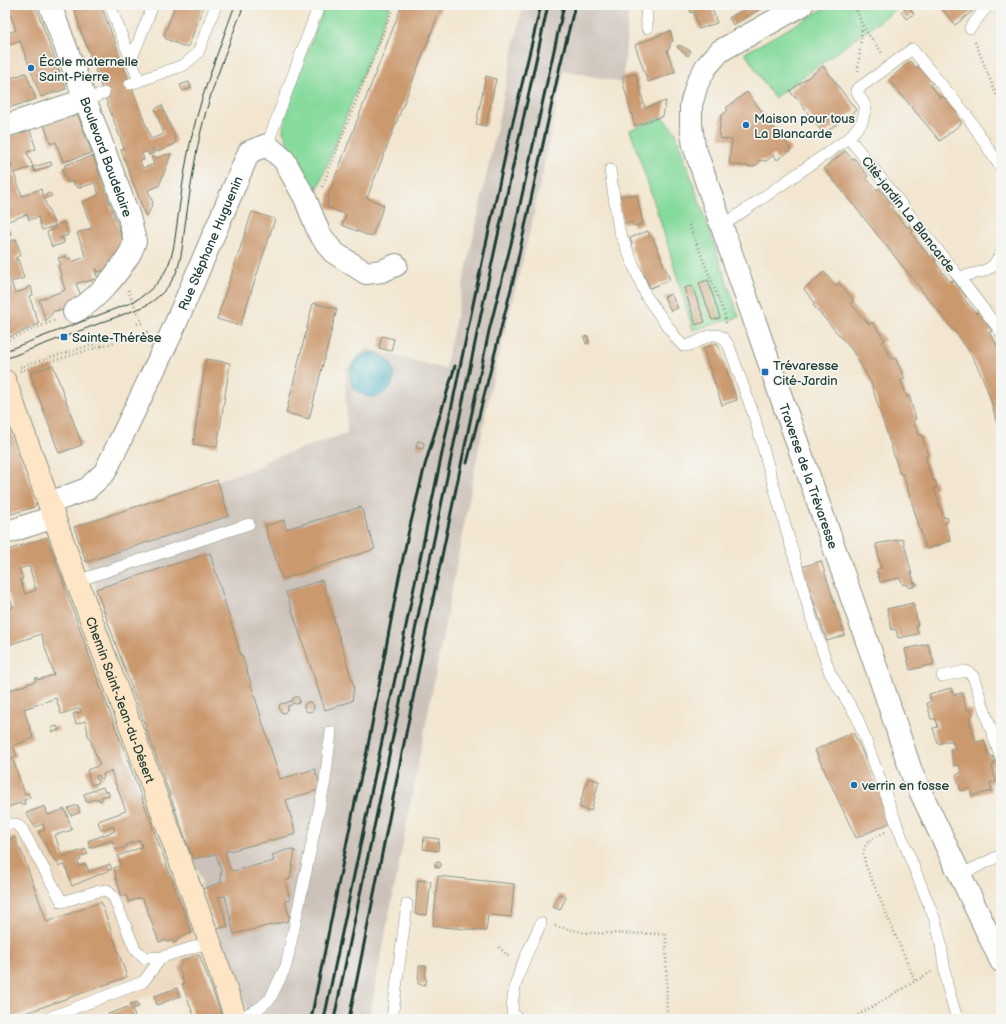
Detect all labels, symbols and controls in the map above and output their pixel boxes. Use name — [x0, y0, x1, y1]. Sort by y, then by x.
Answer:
place label: École maternelle Saint-Pierre — [39, 54, 138, 85]
marker: École maternelle Saint-Pierre — [26, 63, 36, 73]
street label: Boulevard Baudelaire — [76, 95, 135, 220]
place label: Maison pour tous La Blancarde — [754, 111, 856, 142]
marker: Maison pour tous La Blancarde — [741, 120, 751, 130]
street label: Cité-jardin La Blancarde — [858, 153, 959, 276]
street label: Rue Stéphane Huguenin — [175, 174, 247, 313]
place label: Sainte-Thérèse — [72, 330, 162, 346]
marker: Sainte-Thérèse — [59, 332, 69, 342]
place label: Trévaresse Cité-Jardin — [773, 358, 839, 389]
marker: Trévaresse Cité-Jardin — [760, 367, 770, 377]
street label: Traverse de la Trévaresse — [775, 402, 841, 551]
street label: Chemin Saint-Jean-du-Désert — [82, 615, 158, 785]
place label: verrin en fosse — [861, 778, 949, 794]
marker: verrin en fosse — [849, 780, 859, 790]

